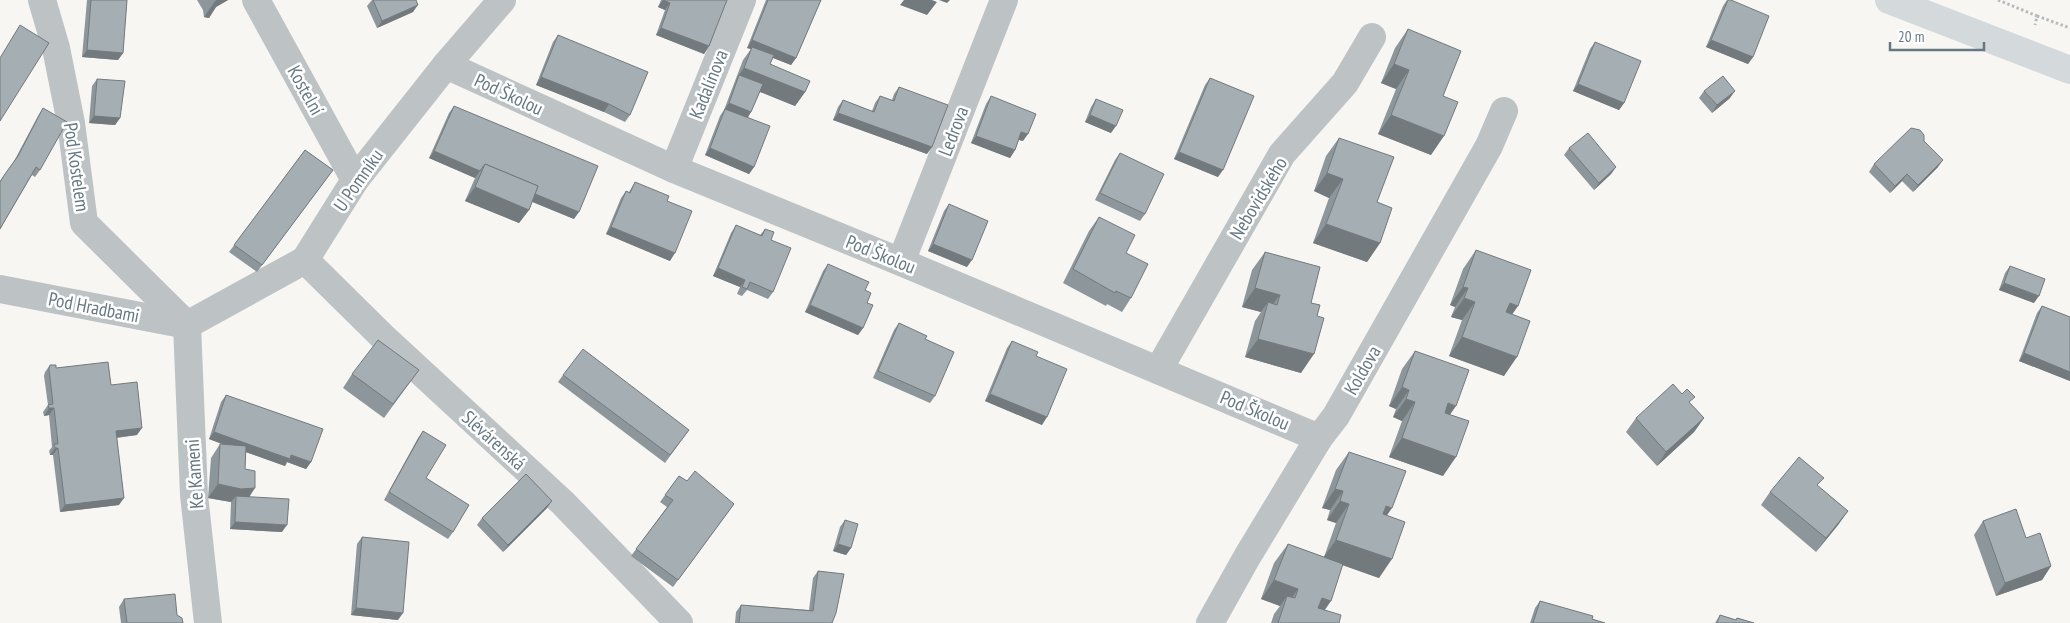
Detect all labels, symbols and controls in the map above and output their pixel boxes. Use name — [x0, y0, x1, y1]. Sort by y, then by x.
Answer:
scale bar — [1890, 20, 1984, 52]
text: 20 m — [1898, 27, 1924, 46]
street label: Kadalínova — [683, 46, 733, 122]
street label: Kostelní — [283, 61, 329, 119]
street label: Pod Školou — [471, 68, 547, 120]
street label: Ledrova — [933, 103, 973, 159]
street label: Pod Kostelem — [59, 121, 95, 213]
street label: U Pomníku — [328, 144, 388, 216]
street label: Nebovidského — [1224, 152, 1292, 244]
street label: Pod Školou — [843, 229, 919, 279]
street label: Pod Hradbami — [47, 286, 141, 328]
street label: Koldova — [1338, 341, 1386, 399]
street label: Pod Školou — [1217, 385, 1293, 435]
street label: Slévárenská — [457, 405, 531, 475]
street label: Ke Kameni — [180, 438, 208, 510]

